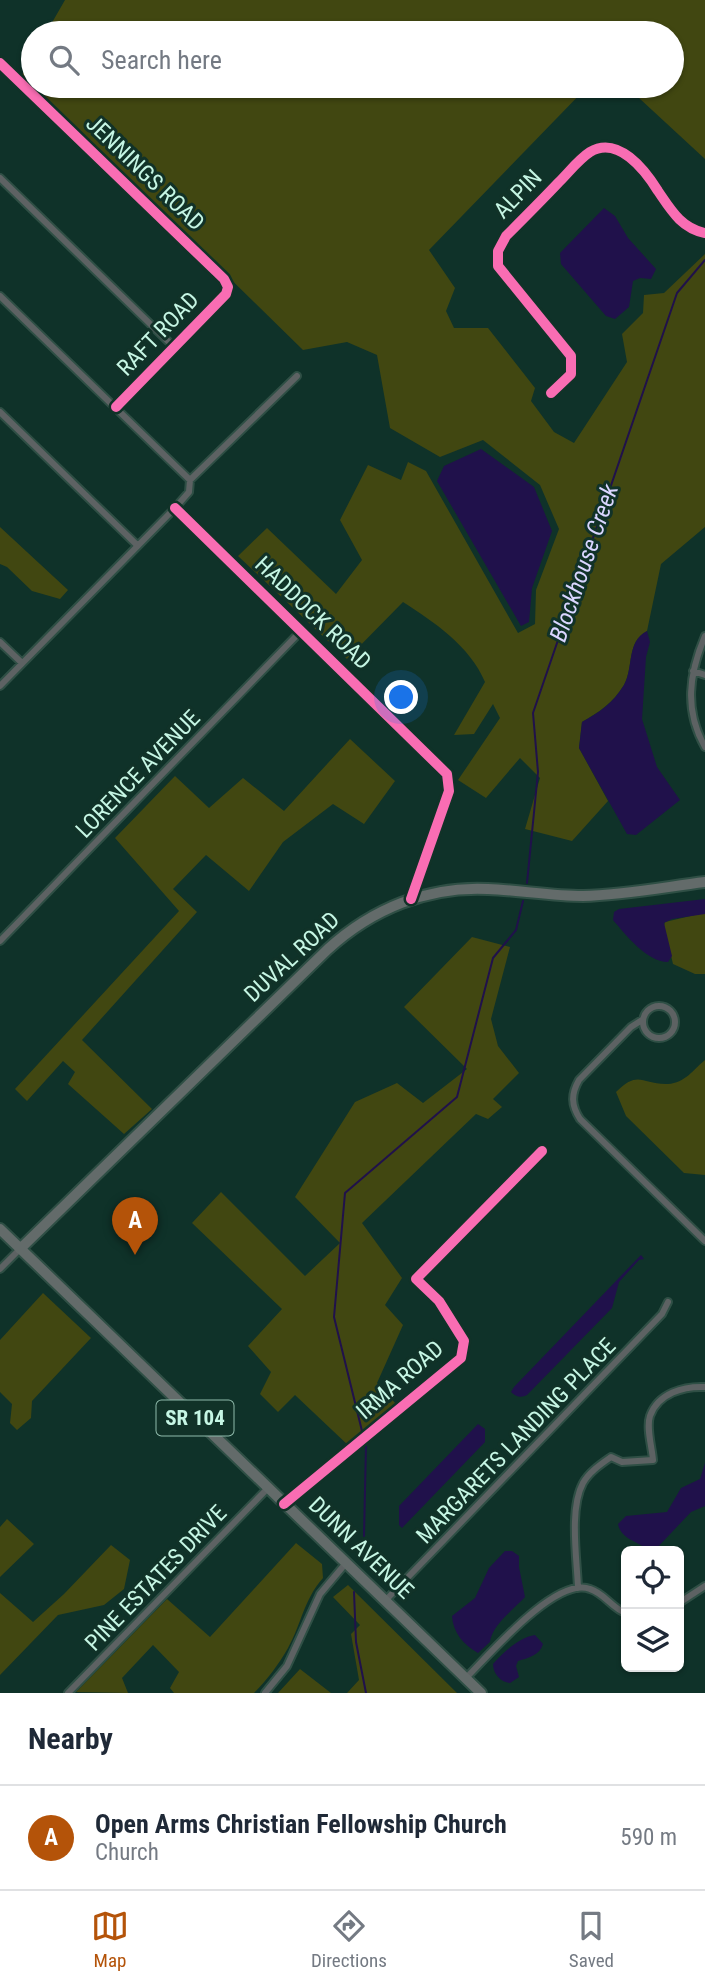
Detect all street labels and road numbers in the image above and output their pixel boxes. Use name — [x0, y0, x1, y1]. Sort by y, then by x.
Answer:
street label: JENNINGS ROAD — [80, 110, 210, 236]
street label: ALPIN — [489, 164, 547, 224]
street label: RAFT ROAD — [112, 287, 204, 381]
street label: HADDOCK ROAD — [249, 551, 377, 675]
street label: LORENCE AVENUE — [70, 705, 206, 843]
street label: DUVAL ROAD — [239, 906, 345, 1008]
street label: MARGARETS LANDING PLACE — [411, 1333, 621, 1549]
street label: IRMA ROAD — [351, 1335, 449, 1425]
road number: SR 104 — [156, 1400, 234, 1436]
street label: DUNN AVENUE — [303, 1491, 419, 1605]
street label: PINE ESTATES DRIVE — [80, 1500, 232, 1656]

